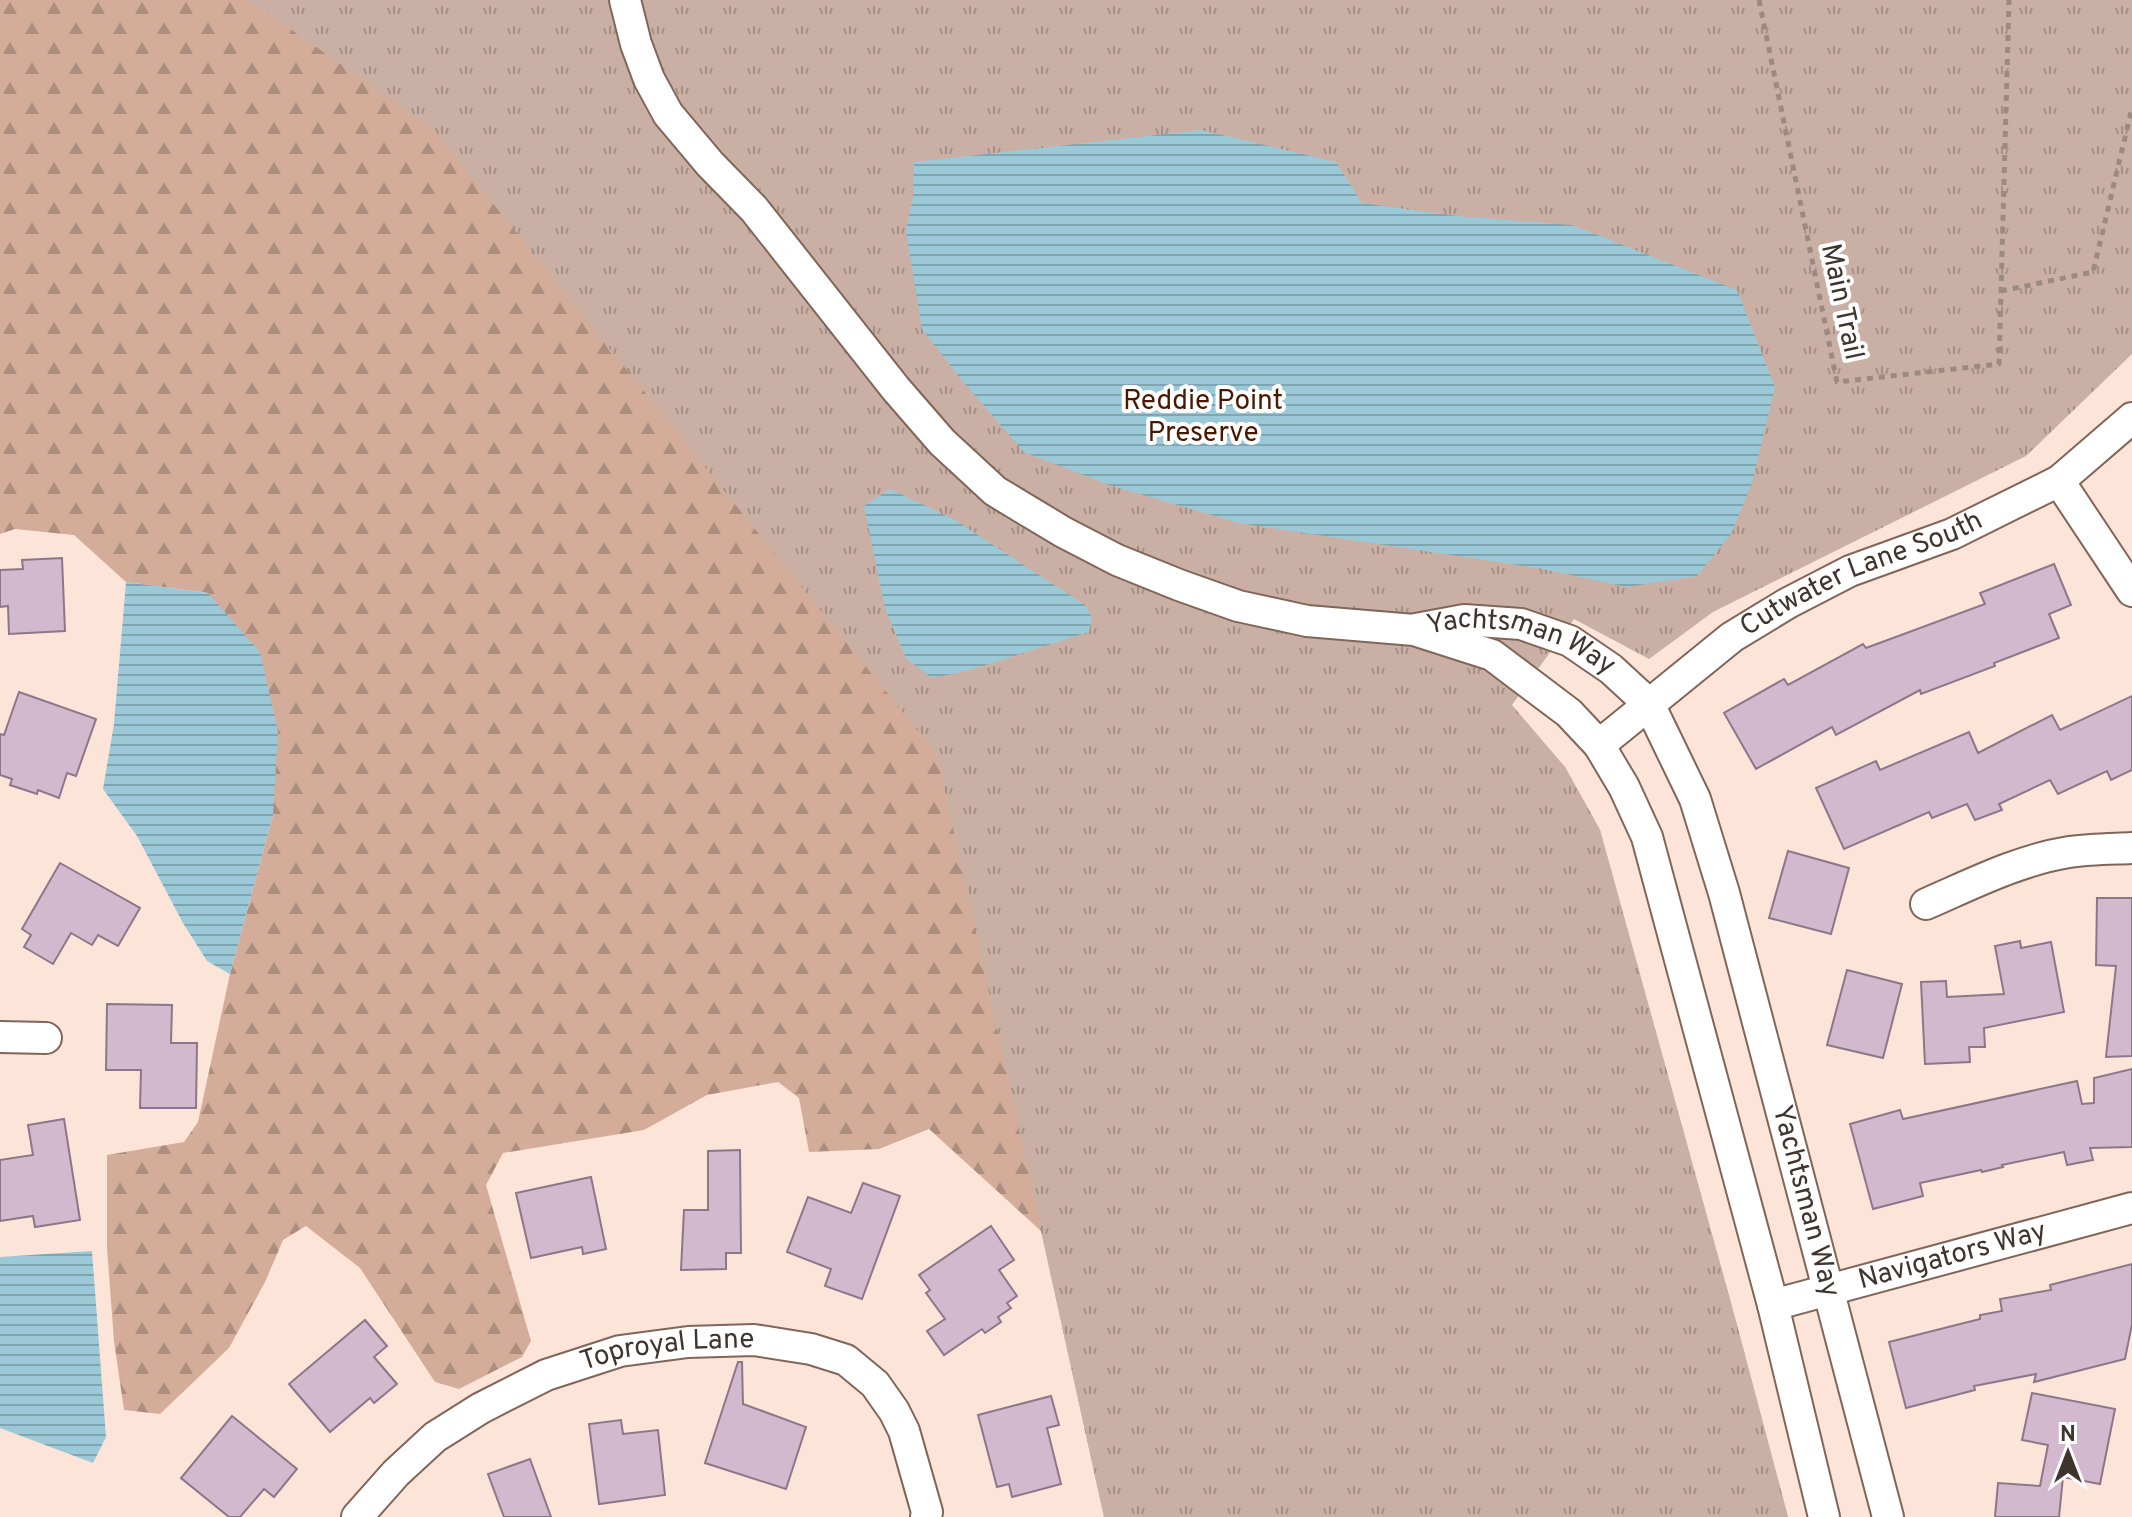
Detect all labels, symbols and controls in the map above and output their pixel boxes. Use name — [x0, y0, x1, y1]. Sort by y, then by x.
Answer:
street label: Main Trail — [1811, 240, 1871, 364]
park label: Reddie Point Preserve — [1123, 384, 1283, 452]
street label: Cutwater Lane South — [1734, 503, 1989, 646]
street label: Yachtsman Way — [1424, 602, 1622, 684]
street label: Yachtsman Way — [1763, 1102, 1848, 1301]
street label: Navigators Way — [1855, 1214, 2051, 1299]
street label: Toproyal Lane — [576, 1322, 755, 1381]
north arrow — [2028, 1413, 2108, 1493]
text: N — [2060, 1422, 2076, 1449]

